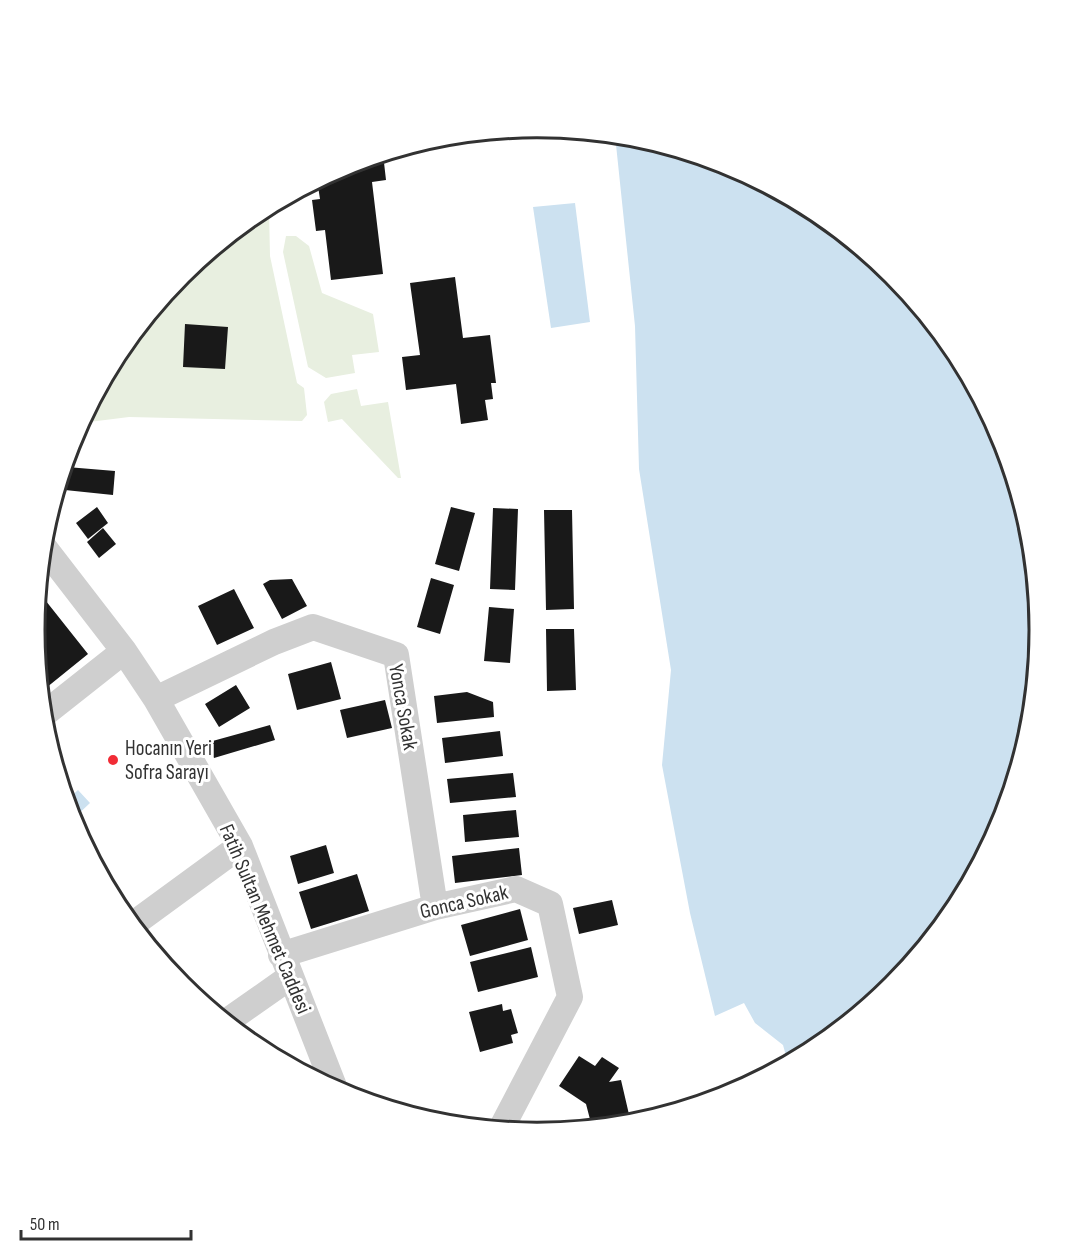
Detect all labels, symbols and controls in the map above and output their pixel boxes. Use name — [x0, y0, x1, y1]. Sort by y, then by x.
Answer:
street label: Yonca Sokak — [383, 662, 423, 752]
place label: Hocanın Yeri Sofra Sarayı — [125, 736, 212, 785]
marker: Hocanın Yeri Sofra Sarayı — [106, 753, 120, 767]
street label: Fatih Sultan Mehmet Caddesi — [214, 820, 316, 1018]
street label: Gonca Sokak — [418, 880, 510, 924]
scale bar — [21, 1203, 190, 1241]
text: 50 m — [30, 1214, 60, 1235]

